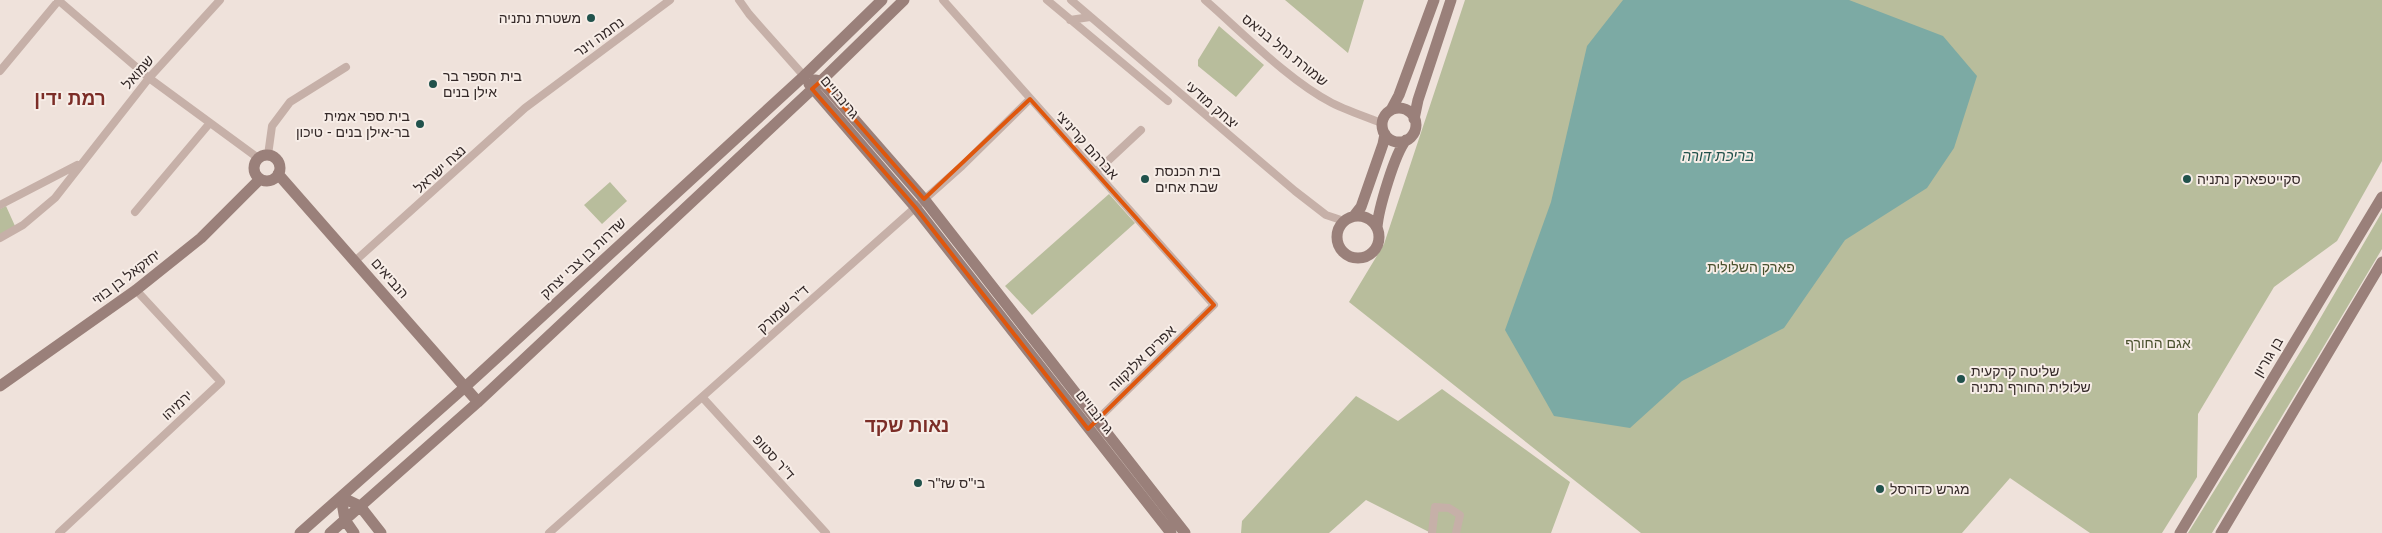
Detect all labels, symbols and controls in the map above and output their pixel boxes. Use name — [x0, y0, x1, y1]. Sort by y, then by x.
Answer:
place label: משטרת נתניה — [499, 10, 581, 26]
street label: שמורת נחל בניאס — [1239, 11, 1331, 89]
marker: משטרת נתניה — [585, 12, 597, 24]
street label: נחמה וינר — [571, 14, 627, 60]
street label: שמואל — [119, 52, 157, 92]
place label: בית הספר בר אילן בנים — [443, 68, 522, 100]
street label: גרינבויים — [817, 72, 863, 122]
street label: יצחק מודעי — [1182, 77, 1242, 133]
marker: בית הספר בר אילן בנים — [427, 78, 439, 90]
district label: רמת ידין — [34, 88, 106, 109]
place label: בית ספר אמית בר-אילן בנים - טיכון — [296, 108, 410, 140]
street label: אברהם קריניצי — [1052, 108, 1122, 183]
marker: בית ספר אמית בר-אילן בנים - טיכון — [414, 118, 426, 130]
street label: נצח ישראל — [411, 142, 469, 196]
water label: בריכת דורה — [1682, 147, 1754, 164]
place label: בית הכנסת שבת אחים — [1155, 163, 1221, 195]
place label: סקייטפארק נתניה — [2197, 171, 2301, 187]
marker: בית הכנסת שבת אחים — [1139, 173, 1151, 185]
marker: סקייטפארק נתניה — [2181, 173, 2193, 185]
street label: שדרות בן צבי יצחק — [537, 214, 629, 302]
street label: יחזקאל בן בוזי — [89, 246, 163, 308]
street label: הנביאים — [368, 255, 412, 301]
park label: פארק השלולית — [1707, 259, 1795, 275]
street label: ד"ר שמורק — [754, 282, 812, 336]
street label: אפרים אלנקווה — [1105, 322, 1179, 394]
street label: בן גוריון — [2250, 334, 2286, 380]
park label: אגם החורף — [2125, 335, 2191, 351]
place label: שליטה קרקעית שלולית החורף נתניה — [1971, 363, 2091, 395]
marker: שליטה קרקעית שלולית החורף נתניה — [1955, 373, 1967, 385]
street label: ירמיהו — [158, 387, 196, 423]
street label: גרינבויים — [1073, 387, 1117, 437]
district label: נאות שקד — [865, 415, 949, 436]
street label: ד"ר סטופ — [750, 431, 798, 483]
place label: בי"ס שז"ר — [928, 475, 985, 491]
marker: בי"ס שז"ר — [912, 477, 924, 489]
place label: מגרש כדורסל — [1890, 481, 1970, 497]
marker: מגרש כדורסל — [1874, 483, 1886, 495]

